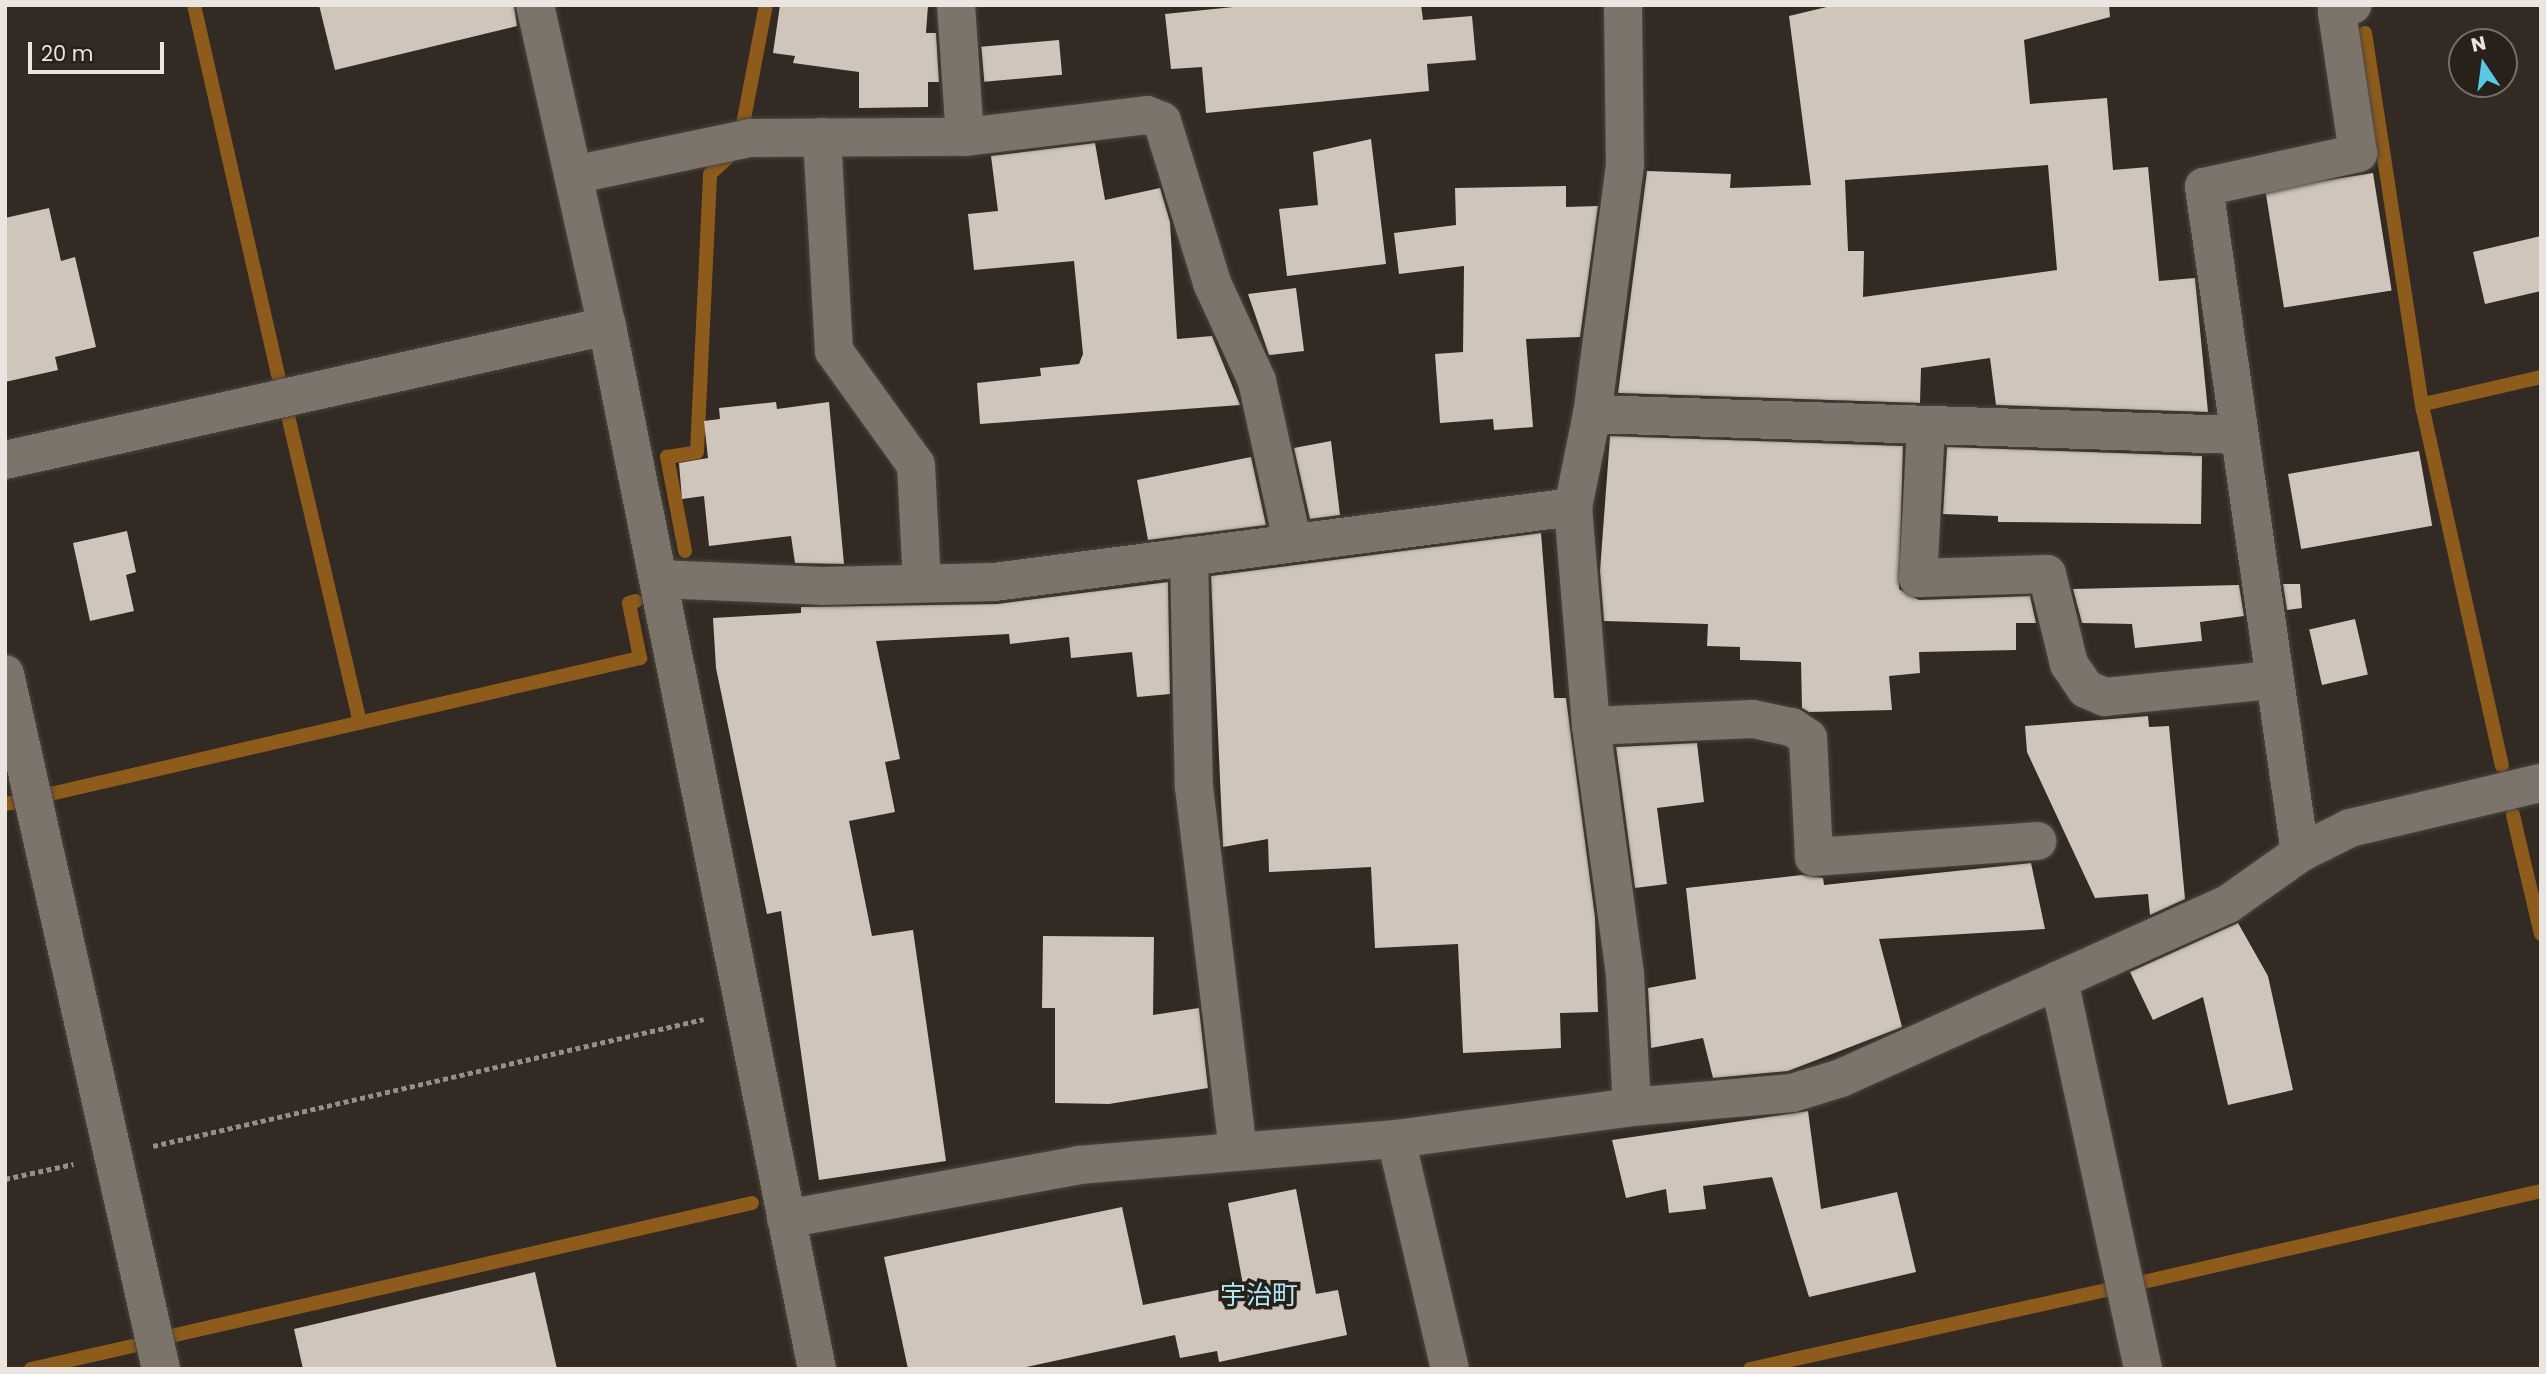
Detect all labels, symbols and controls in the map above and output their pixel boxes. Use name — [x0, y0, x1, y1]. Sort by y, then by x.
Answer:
scale bar — [32, 28, 168, 72]
north arrow — [2448, 28, 2518, 98]
text: N — [2469, 29, 2489, 59]
text: 20 m — [41, 39, 94, 68]
district label: 宇治町 — [1220, 1280, 1298, 1312]

